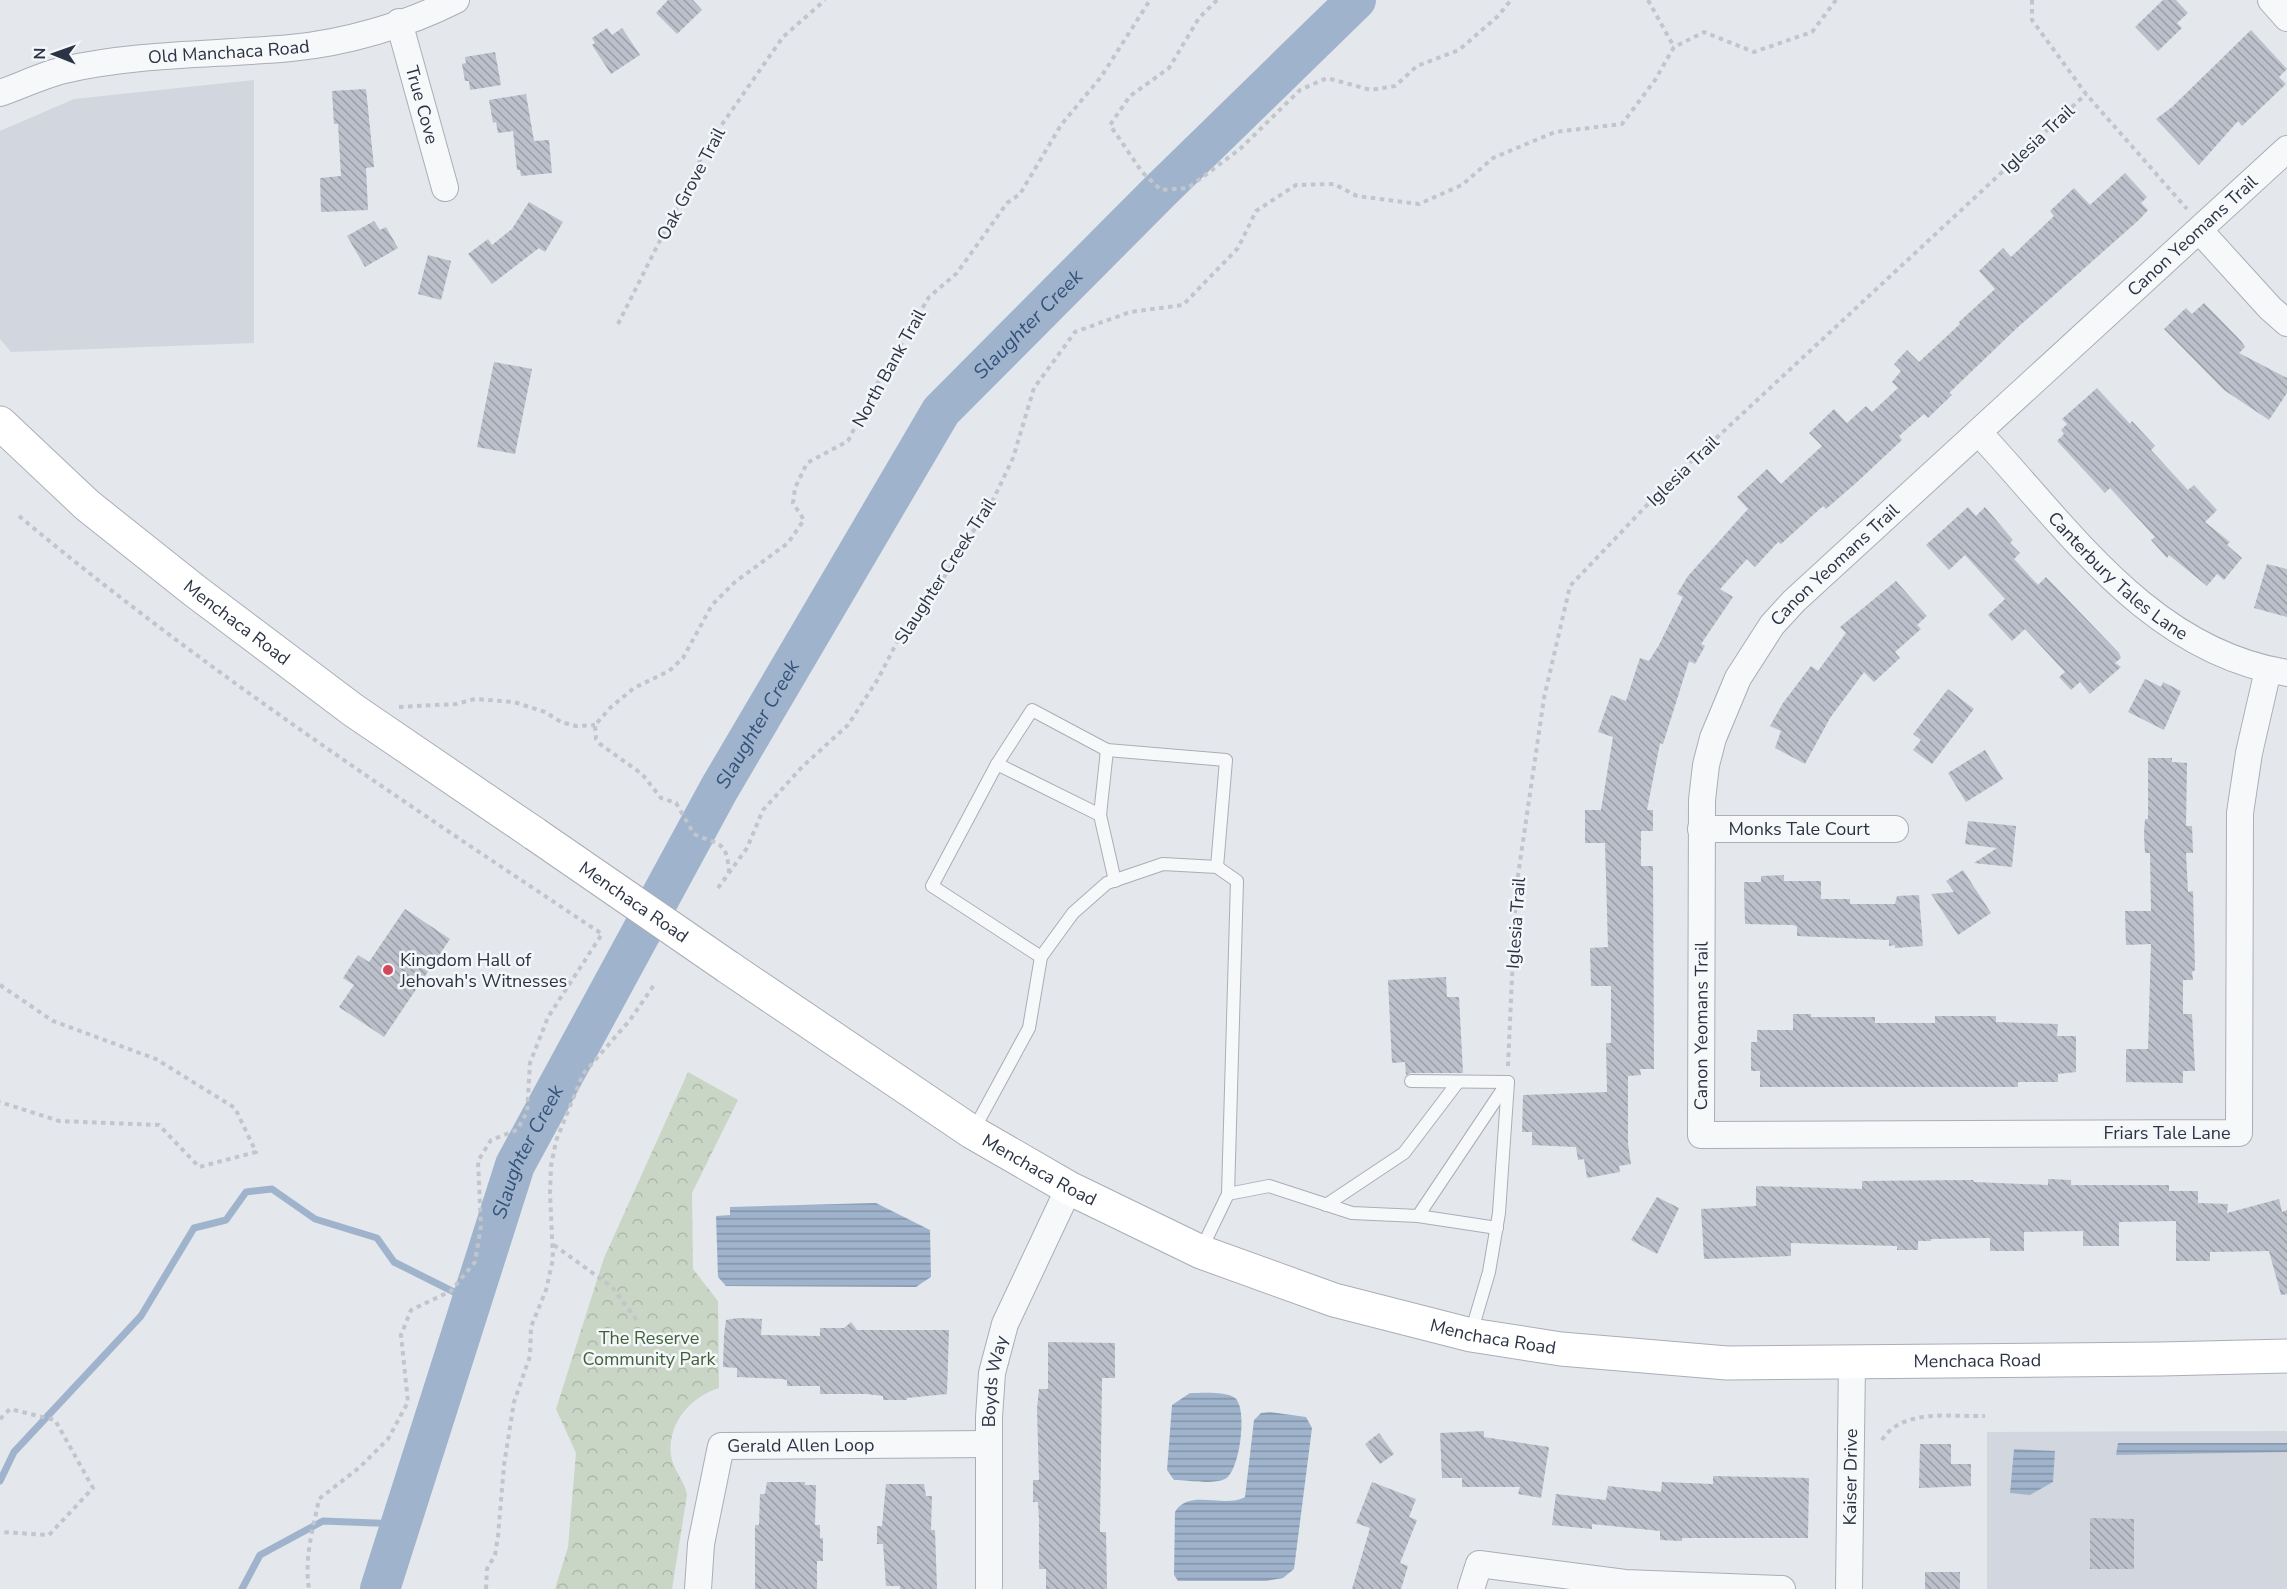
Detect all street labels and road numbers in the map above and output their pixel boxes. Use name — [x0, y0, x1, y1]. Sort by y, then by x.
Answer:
street label: Old Manchaca Road — [147, 34, 311, 69]
street label: True Cove — [400, 63, 444, 147]
street label: Iglesia Trail — [1996, 98, 2080, 179]
street label: Oak Grove Trail — [651, 123, 731, 245]
street label: Canon Yeomans Trail — [2122, 169, 2263, 302]
street label: North Bank Trail — [847, 304, 932, 431]
street label: Iglesia Trail — [1642, 430, 1725, 512]
street label: Slaughter Creek Trail — [889, 493, 1002, 649]
street label: Canon Yeomans Trail — [1765, 498, 1905, 631]
street label: Canterbury Tales Lane — [2043, 507, 2192, 646]
street label: Menchaca Road — [179, 574, 295, 671]
street label: Monks Tale Court — [1728, 817, 1870, 841]
street label: Menchaca Road — [574, 856, 693, 948]
street label: Iglesia Trail — [1501, 876, 1531, 970]
street label: Canon Yeomans Trail — [1689, 941, 1714, 1110]
street label: Friars Tale Lane — [2103, 1121, 2231, 1145]
street label: Menchaca Road — [978, 1128, 1101, 1212]
street label: Menchaca Road — [1427, 1313, 1558, 1360]
street label: Boyds Way — [977, 1332, 1014, 1427]
street label: Menchaca Road — [1913, 1348, 2041, 1373]
street label: Kaiser Drive — [1838, 1428, 1863, 1526]
street label: Gerald Allen Loop — [727, 1433, 875, 1458]

